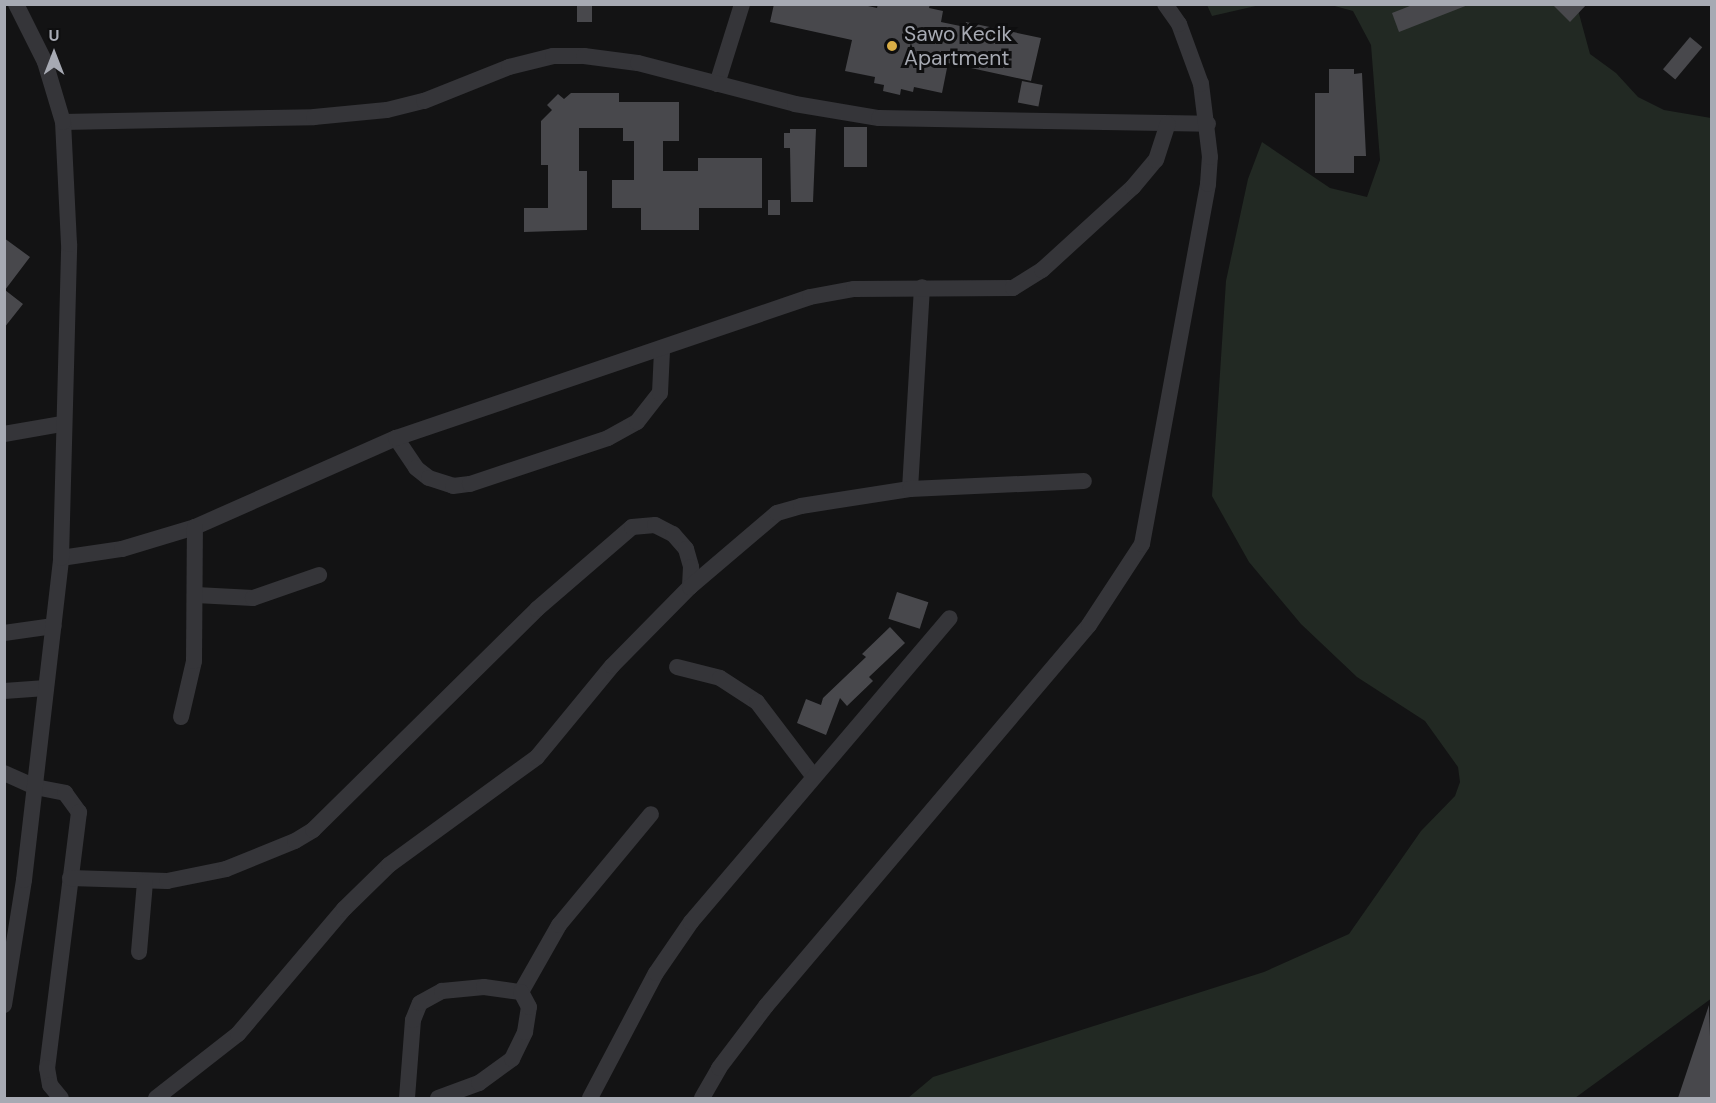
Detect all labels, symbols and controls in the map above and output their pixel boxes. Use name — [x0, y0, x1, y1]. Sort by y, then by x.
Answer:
place label: Sawo Kecik Apartment — [904, 21, 1012, 71]
north arrow — [24, 24, 84, 84]
text: U — [49, 25, 59, 46]
marker: Sawo Kecik Apartment — [885, 39, 899, 53]

